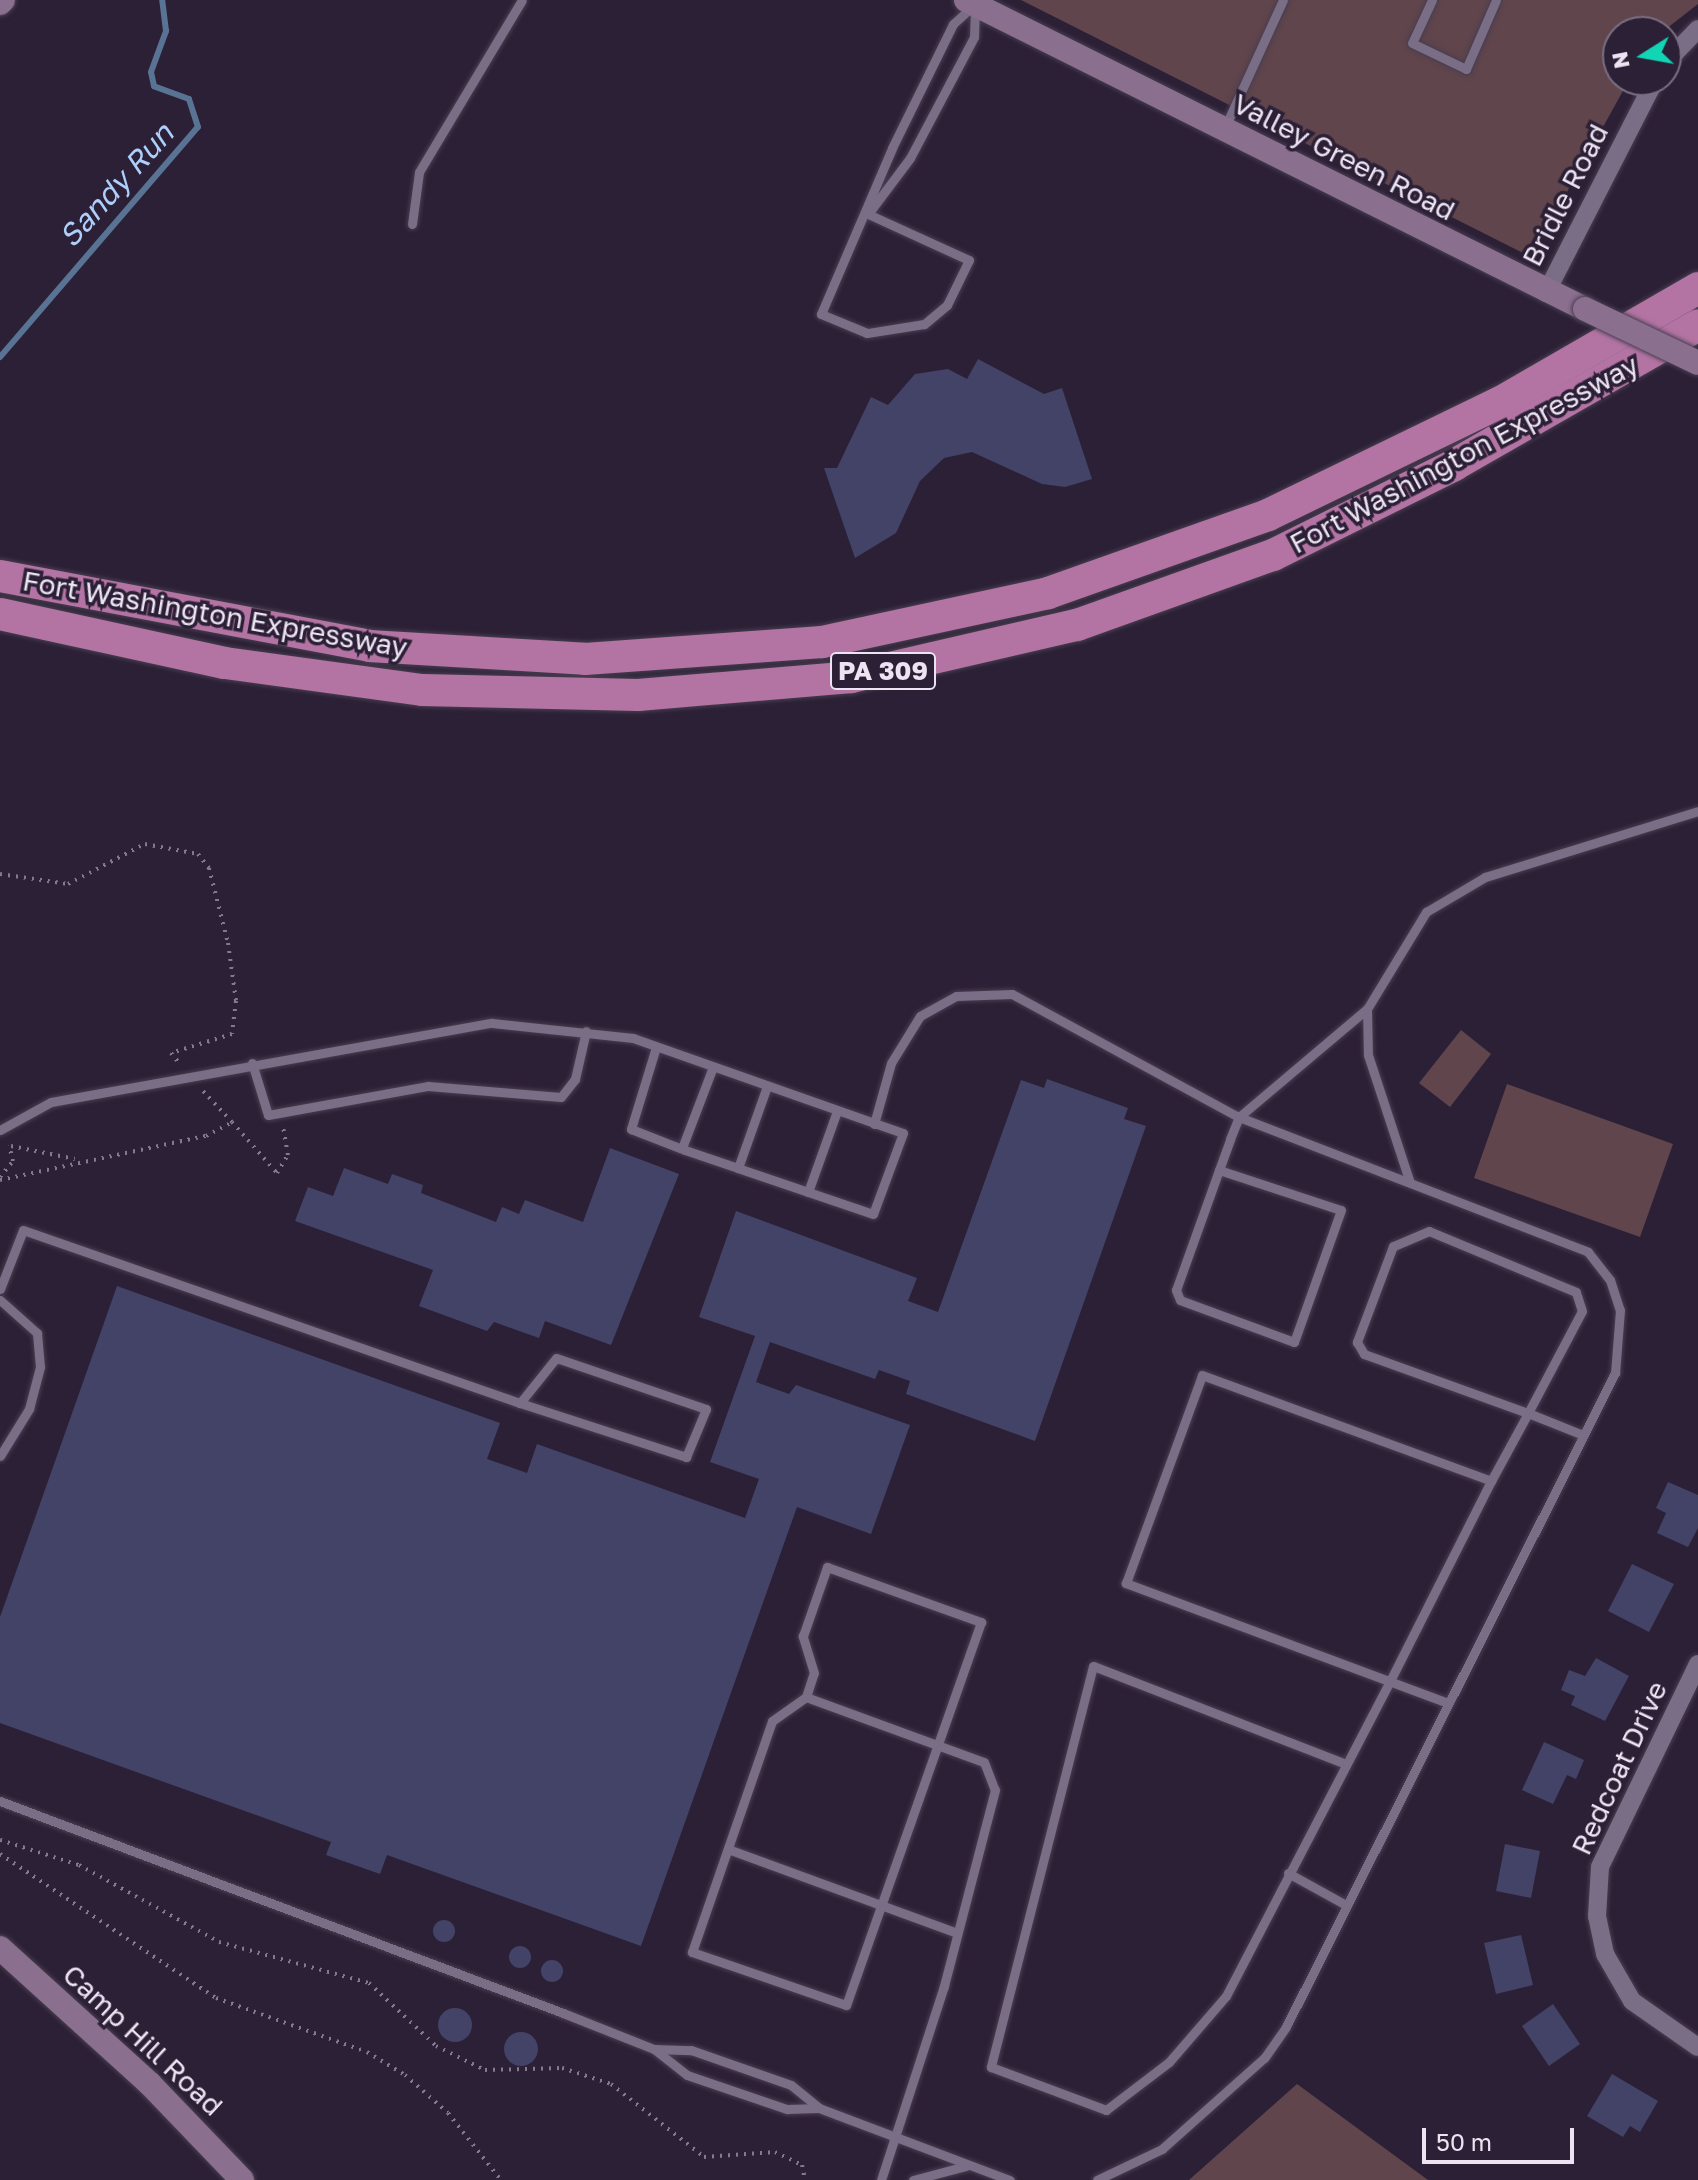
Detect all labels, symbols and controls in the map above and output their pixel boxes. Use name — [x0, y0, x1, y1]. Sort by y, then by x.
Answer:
north arrow — [1602, 16, 1682, 96]
text: N — [1605, 50, 1635, 71]
street label: Valley Green Road — [1227, 87, 1461, 227]
water label: Sandy Run — [51, 116, 181, 254]
street label: Bridle Road — [1515, 118, 1615, 272]
street label: Fort Washington Expressway — [1284, 348, 1644, 560]
street label: Fort Washington Expressway — [20, 564, 410, 664]
road number: PA 309 — [829, 649, 937, 693]
street label: Redcoat Drive — [1564, 1676, 1674, 1860]
street label: Camp Hill Road — [56, 1957, 230, 2123]
scale bar — [1426, 2112, 1578, 2162]
text: 50 m — [1436, 2127, 1492, 2156]

